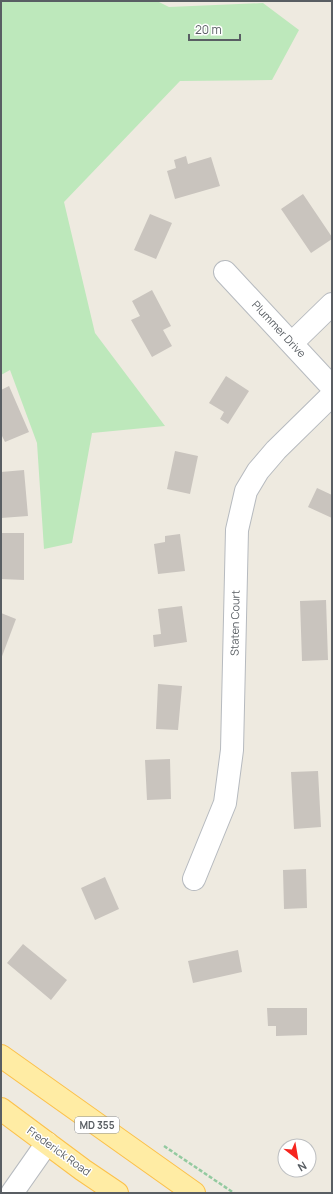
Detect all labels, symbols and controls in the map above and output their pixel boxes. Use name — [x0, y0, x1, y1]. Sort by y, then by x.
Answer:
scale bar — [189, 16, 240, 42]
text: 20 m — [195, 21, 222, 38]
street label: Plummer Drive — [249, 297, 310, 361]
street label: Staten Court — [226, 590, 243, 656]
road number: MD 355 — [75, 1117, 119, 1133]
street label: Frederick Road — [24, 1122, 94, 1179]
north arrow — [277, 1138, 317, 1178]
text: N — [295, 1159, 310, 1176]

